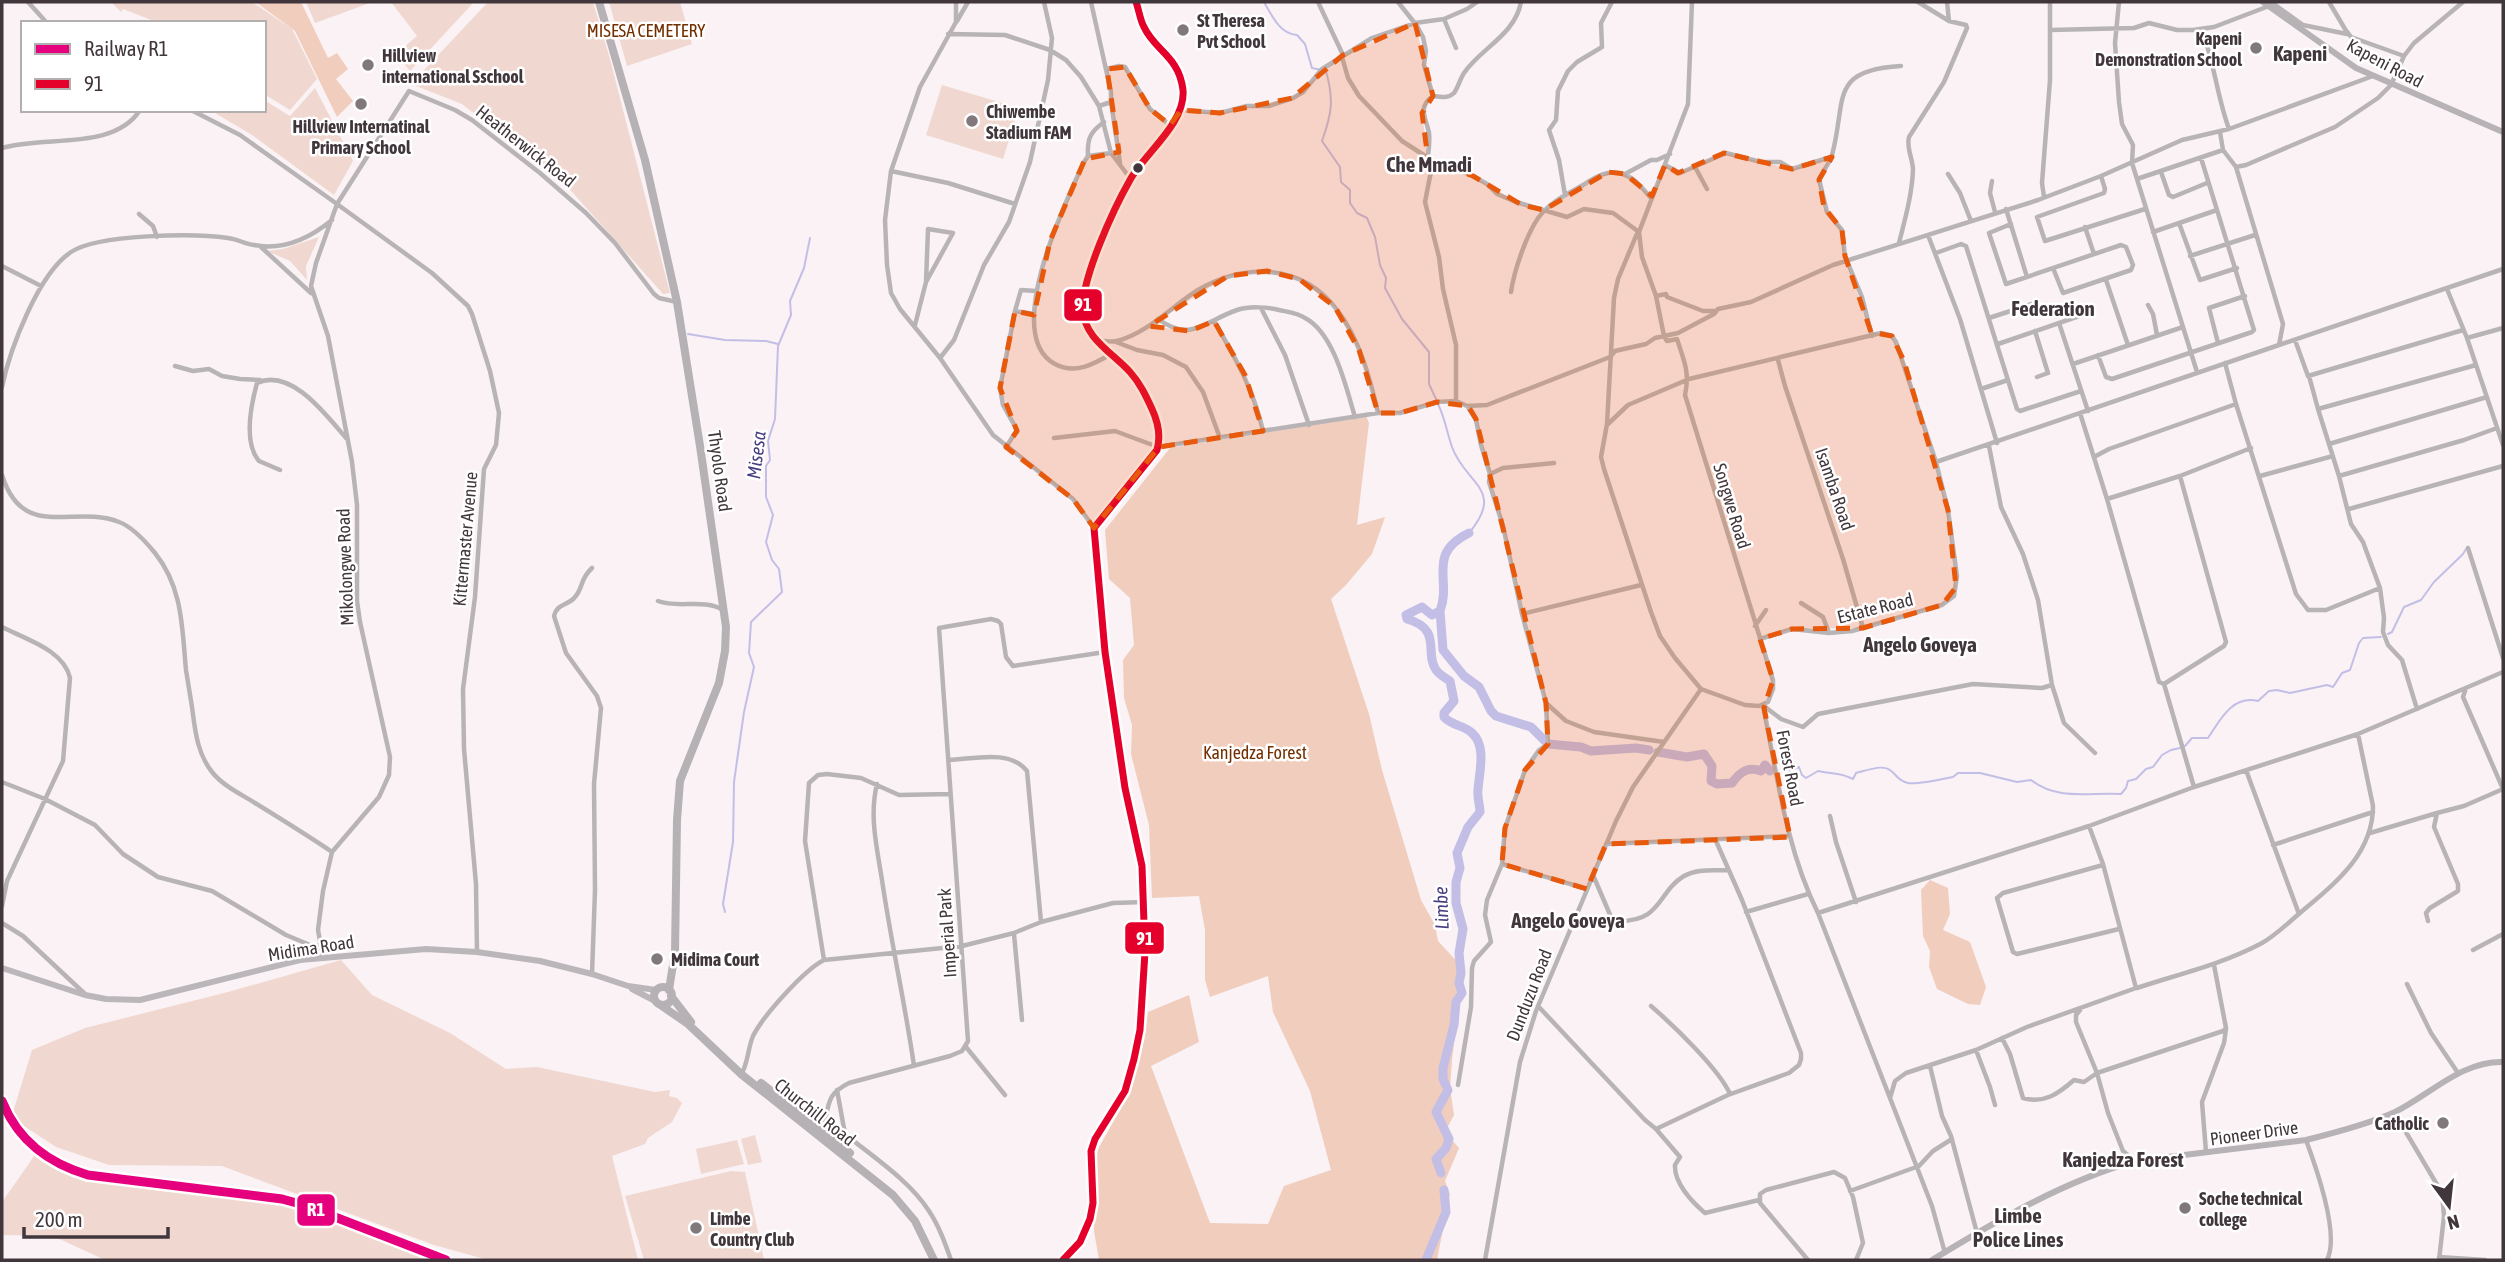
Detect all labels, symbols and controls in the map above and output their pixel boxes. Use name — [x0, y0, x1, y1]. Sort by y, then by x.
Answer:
place label: St Theresa Pvt School — [1197, 10, 1266, 52]
park label: MISESA CEMETERY — [587, 20, 705, 41]
legend — [21, 21, 266, 112]
marker: St Theresa Pvt School — [1175, 22, 1191, 38]
place label: Kapeni Demonstration School — [2095, 28, 2242, 70]
street label: Kapeni Road — [2343, 34, 2427, 92]
text: Railway R1 — [84, 36, 168, 60]
marker: Kapeni Demonstration School — [2248, 40, 2264, 56]
district label: Kapeni — [2273, 41, 2327, 65]
place label: Hillview international Sschool — [382, 45, 524, 87]
marker: Hillview international Sschool — [360, 57, 376, 73]
text: 91 — [84, 71, 104, 95]
marker: Hillview Internatinal Primary School — [353, 96, 369, 112]
street label: Heatherwick Road — [472, 101, 580, 191]
place label: Chiwembe Stadium FAM — [986, 101, 1072, 143]
marker: Chiwembe Stadium FAM — [964, 113, 980, 129]
place label: Hillview Internatinal Primary School — [293, 116, 430, 158]
district label: Che Mmadi — [1386, 152, 1472, 176]
unlabelled marker — [1131, 161, 1145, 175]
line badge: 91 — [1063, 288, 1103, 322]
text: 91 — [1074, 293, 1092, 315]
district label: Federation — [2011, 296, 2095, 320]
street label: Thyolo Road — [704, 429, 736, 513]
water label: Misesa — [742, 430, 770, 480]
street label: Isamba Road — [1811, 445, 1859, 533]
street label: Songwe Road — [1709, 461, 1755, 551]
street label: Kittermaster Avenue — [449, 471, 481, 607]
street label: Mikolongwe Road — [332, 508, 358, 626]
street label: Estate Road — [1835, 588, 1915, 628]
district label: Angelo Goveya — [1862, 632, 1977, 656]
street label: Forest Road — [1772, 728, 1808, 808]
park label: Kanjedza Forest — [1203, 742, 1307, 763]
water label: Limbe — [1429, 886, 1453, 930]
street label: Imperial Park — [933, 888, 961, 978]
district label: Angelo Goveya — [1510, 908, 1625, 932]
line badge: 91 — [1124, 921, 1165, 955]
text: 91 — [1136, 927, 1154, 949]
street label: Midima Road — [266, 931, 356, 965]
street label: Dunduzu Road — [1502, 946, 1556, 1044]
place label: Midima Court — [671, 949, 760, 970]
marker: Midima Court — [649, 951, 665, 967]
street label: Churchill Road — [770, 1074, 860, 1150]
place label: Catholic — [2375, 1113, 2429, 1134]
marker: Catholic — [2435, 1115, 2451, 1131]
street label: Pioneer Drive — [2209, 1116, 2299, 1150]
district label: Kanjedza Forest — [2062, 1147, 2184, 1171]
north arrow — [2414, 1171, 2484, 1241]
place label: Soche technical college — [2199, 1188, 2302, 1230]
line badge: R1 — [296, 1193, 336, 1227]
scale bar — [24, 1196, 168, 1240]
text: R1 — [307, 1198, 325, 1220]
marker: Soche technical college — [2177, 1200, 2193, 1216]
district label: Limbe Police Lines — [1973, 1203, 2064, 1251]
text: 200 m — [35, 1207, 83, 1231]
place label: Limbe Country Club — [710, 1208, 794, 1250]
text: N — [2445, 1210, 2462, 1234]
marker: Limbe Country Club — [688, 1220, 704, 1236]

